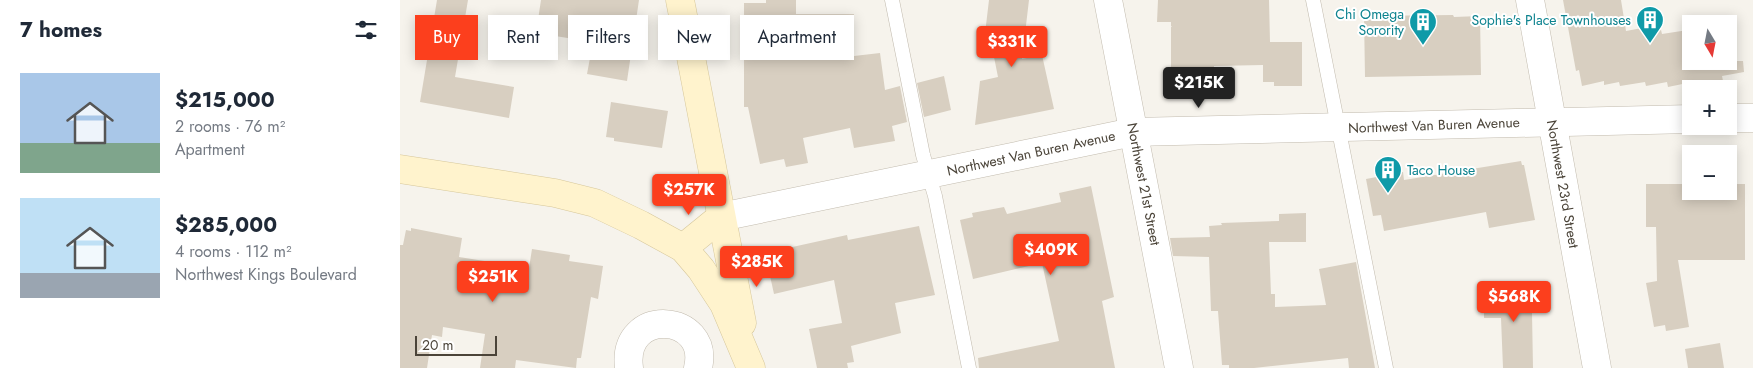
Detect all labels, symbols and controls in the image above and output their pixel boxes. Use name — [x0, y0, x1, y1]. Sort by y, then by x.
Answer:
place label: Chi Omega Sorority — [1335, 4, 1405, 40]
building icon: Sophie's Place Townhouses — [1635, 5, 1665, 44]
building icon: Chi Omega Sorority — [1408, 7, 1438, 46]
place label: Sophie's Place Townhouses — [1472, 10, 1631, 30]
text: 7 homes — [20, 15, 102, 45]
chip: Buy — [415, 15, 478, 60]
chip: Rent — [488, 15, 558, 60]
chip: Filters — [568, 15, 648, 60]
chip: New — [658, 15, 730, 60]
chip: Apartment — [740, 15, 854, 60]
north arrow — [1682, 15, 1738, 70]
map controls — [1682, 15, 1737, 200]
icon: filters — [352, 16, 380, 44]
pin: $331K — [977, 26, 1047, 68]
text: $331K — [987, 30, 1037, 53]
pin: $215K — [1164, 66, 1234, 109]
text: $215K — [1174, 71, 1224, 94]
button: + — [1682, 80, 1737, 135]
text: $215,000 — [175, 85, 275, 115]
icon: home — [60, 93, 120, 153]
street label: Northwest Van Buren Avenue — [1348, 112, 1520, 138]
text: 2 rooms · 76 m² — [175, 115, 285, 138]
street label: Northwest 23rd Street — [1542, 118, 1584, 250]
street label: Northwest 21st Street — [1122, 121, 1166, 248]
street label: Northwest Van Buren Avenue — [945, 125, 1117, 181]
text: Apartment — [175, 138, 245, 161]
button: − — [1682, 145, 1737, 200]
building icon: Taco House — [1373, 155, 1403, 194]
place label: Taco House — [1407, 160, 1475, 180]
pin: $257K — [654, 174, 724, 216]
text: $257K — [663, 178, 715, 201]
text: $285,000 — [175, 210, 277, 240]
icon: home — [60, 218, 120, 278]
pin: $409K — [1016, 234, 1086, 276]
text: $409K — [1024, 238, 1078, 261]
text: 4 rooms · 112 m² — [175, 240, 292, 263]
pin: $285K — [722, 246, 792, 288]
text: $285K — [731, 250, 783, 273]
pin: $251K — [458, 260, 528, 303]
text: Northwest Kings Boulevard — [175, 263, 357, 286]
text: $251K — [468, 265, 518, 288]
pin: $568K — [1479, 280, 1549, 323]
text: $568K — [1488, 285, 1540, 308]
scale bar — [415, 333, 498, 356]
text: 20 m — [422, 335, 454, 355]

